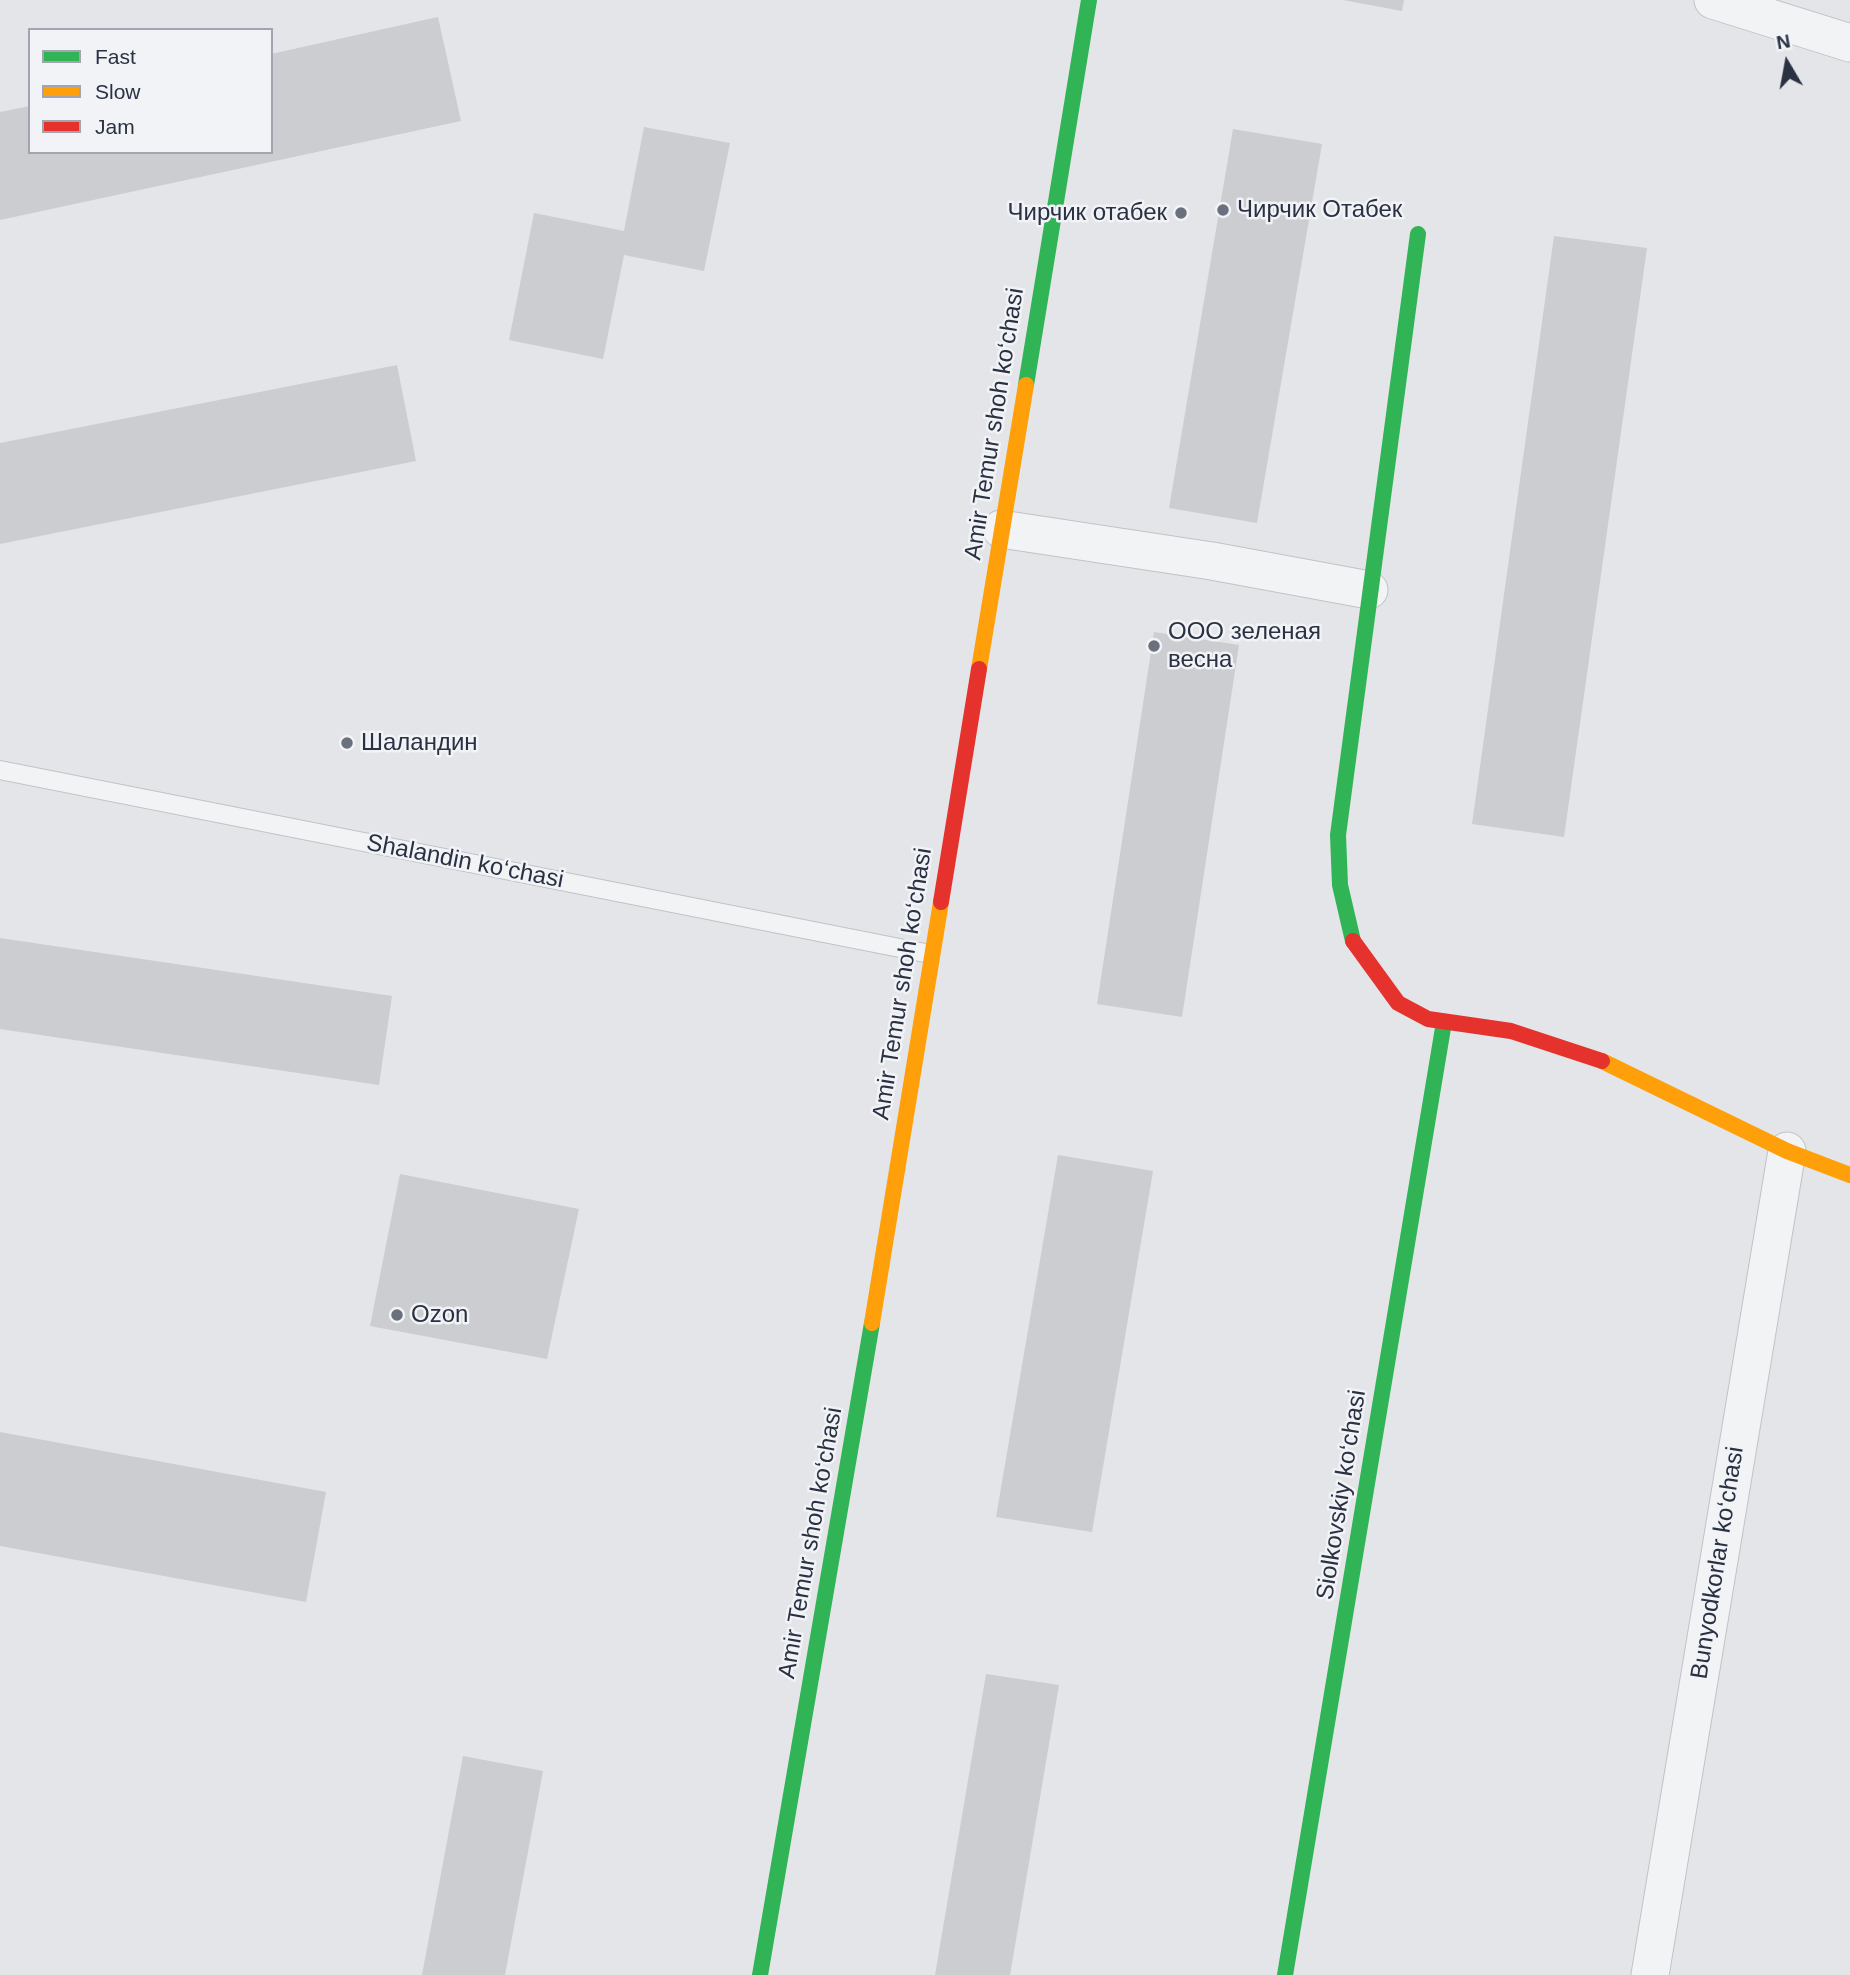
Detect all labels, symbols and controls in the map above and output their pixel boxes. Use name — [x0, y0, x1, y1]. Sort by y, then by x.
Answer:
legend — [28, 28, 273, 154]
north arrow — [1752, 28, 1822, 98]
text: N — [1775, 30, 1792, 53]
text: Fast — [95, 45, 136, 68]
text: Slow — [95, 80, 141, 103]
text: Jam — [95, 115, 135, 138]
place label: Чирчик Отабек — [1237, 196, 1402, 224]
place label: Чирчик отабек — [1007, 199, 1167, 227]
marker: Чирчик Отабек — [1215, 202, 1231, 218]
marker: Чирчик отабек — [1173, 205, 1189, 221]
street label: Amir Temur shoh ko‘chasi — [959, 286, 1031, 562]
place label: ООО зеленая весна — [1168, 618, 1321, 674]
marker: ООО зеленая весна — [1146, 638, 1162, 654]
place label: Шаландин — [361, 729, 478, 757]
marker: Шаландин — [339, 735, 355, 751]
street label: Shalandin ko‘chasi — [364, 829, 566, 895]
street label: Amir Temur shoh ko‘chasi — [867, 846, 939, 1122]
place label: Ozon — [411, 1301, 468, 1329]
marker: Ozon — [389, 1307, 405, 1323]
street label: Siolkovskiy ko‘chasi — [1311, 1388, 1373, 1602]
street label: Amir Temur shoh ko‘chasi — [773, 1405, 849, 1681]
street label: Bunyodkorlar ko‘chasi — [1685, 1445, 1751, 1681]

